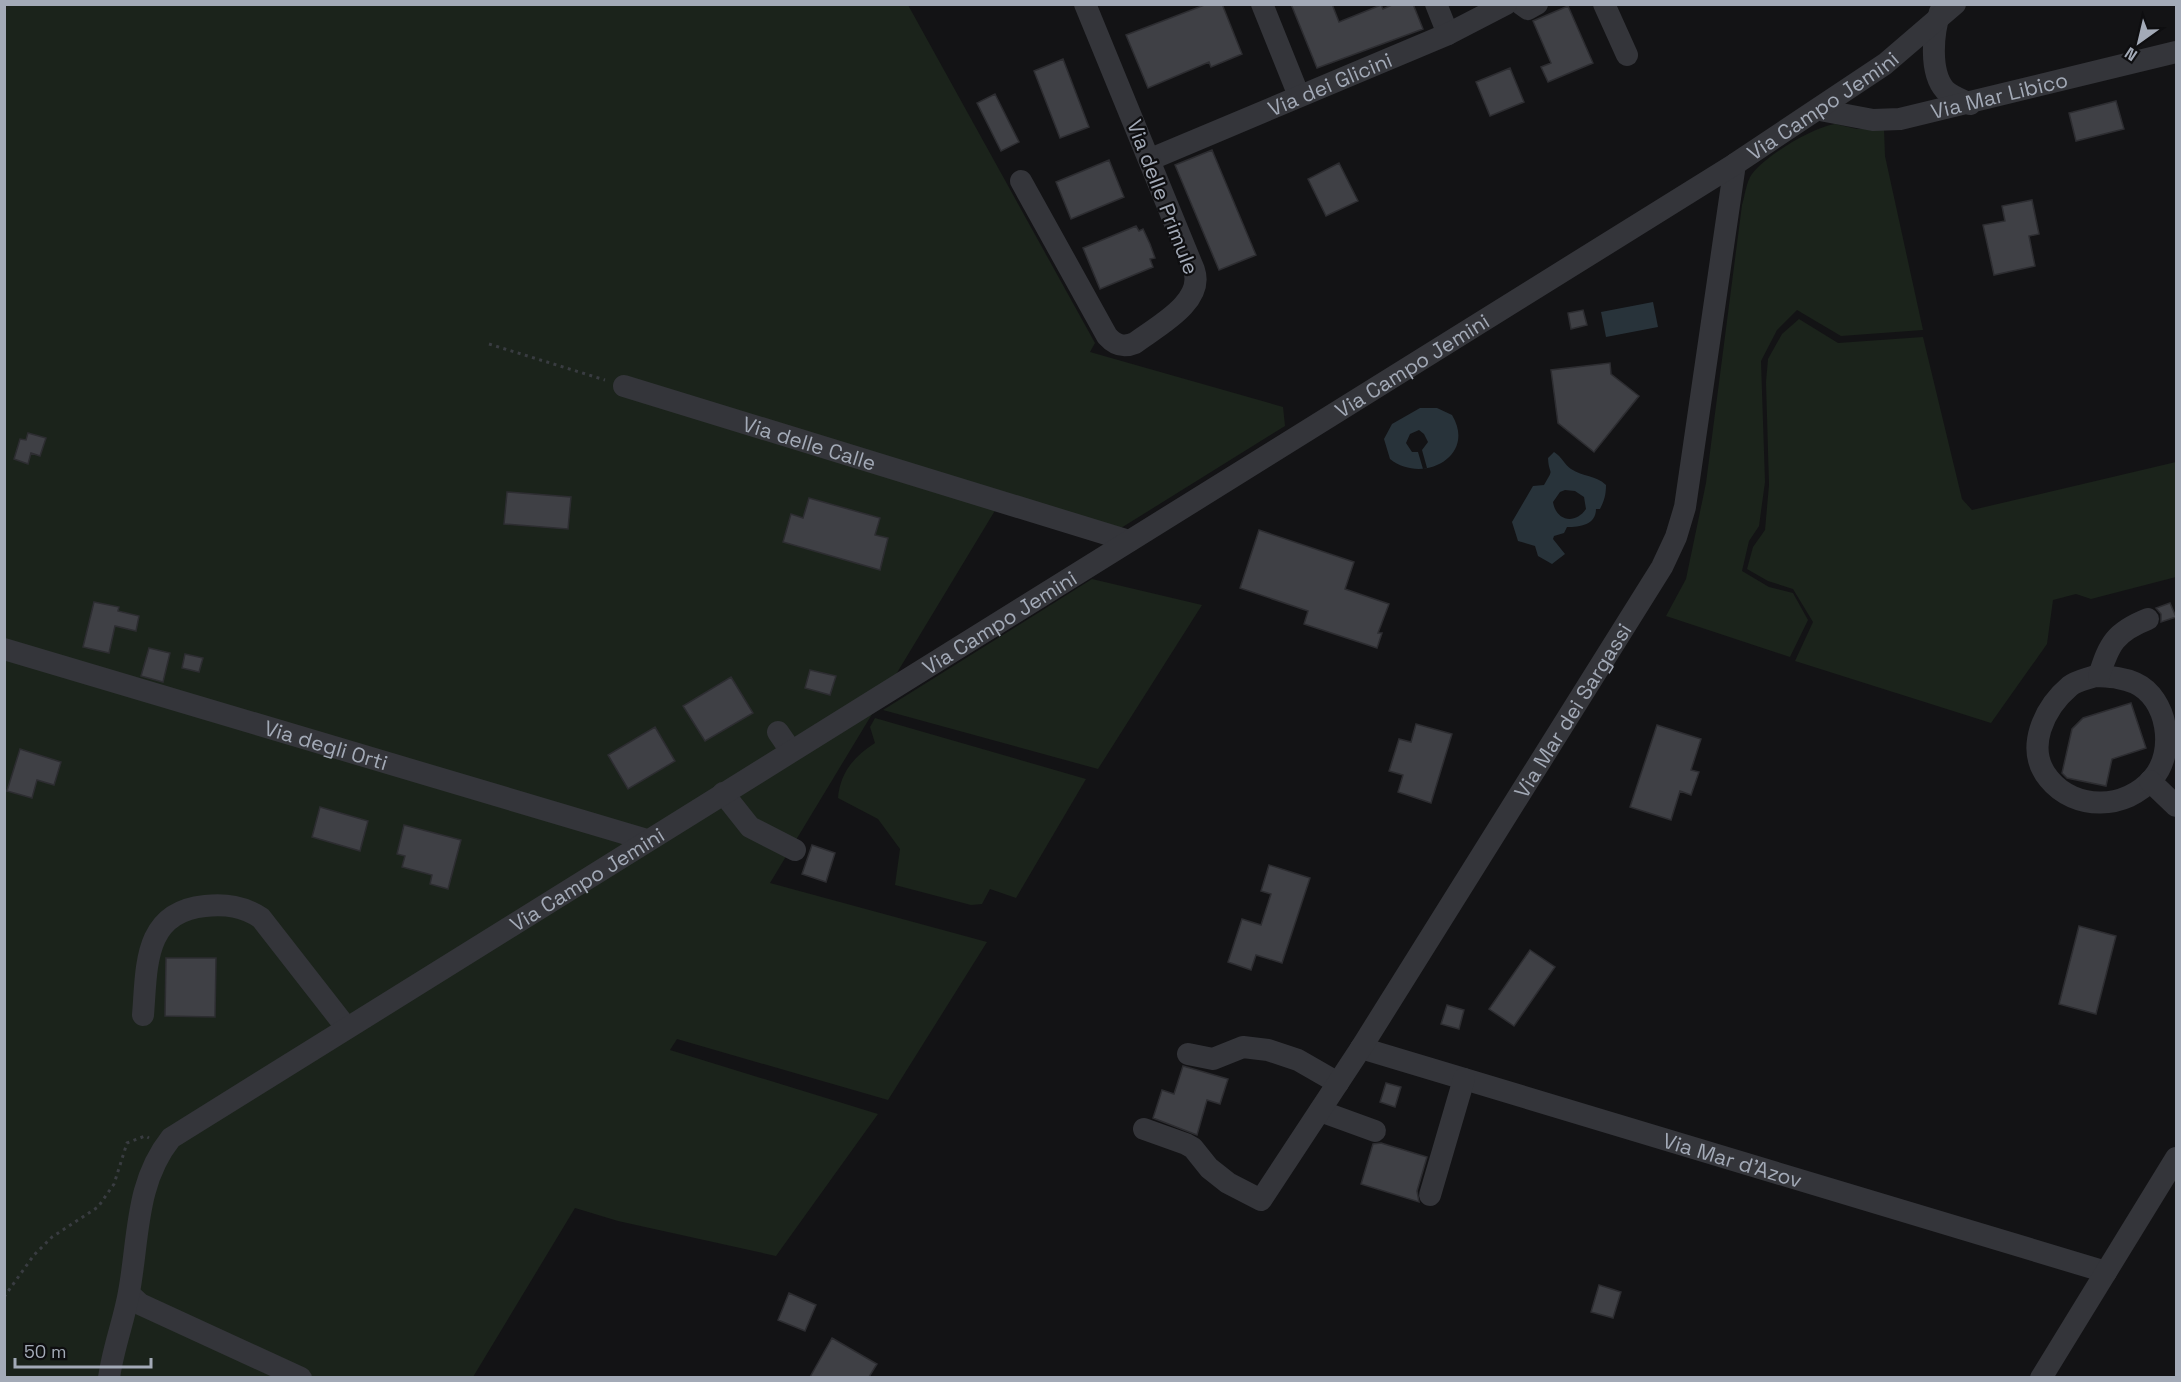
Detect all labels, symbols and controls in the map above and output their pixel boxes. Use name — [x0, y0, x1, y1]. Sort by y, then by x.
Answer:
north arrow — [2109, 12, 2169, 72]
text: N — [2121, 42, 2141, 66]
street label: Via Campo Jemini — [1742, 45, 1904, 166]
street label: Via dei Glicini — [1264, 46, 1396, 122]
street label: Via Mar Libico — [1928, 65, 2070, 125]
street label: Via delle Primule — [1121, 116, 1205, 278]
street label: Via Campo Jemini — [1330, 307, 1494, 423]
street label: Via delle Calle — [739, 410, 879, 476]
street label: Via Campo Jemini — [917, 564, 1082, 680]
street label: Via Mar dei Sargassi — [1508, 618, 1637, 803]
street label: Via degli Orti — [261, 714, 391, 776]
street label: Via Campo Jemini — [505, 821, 669, 937]
street label: Via Mar d'Azov — [1660, 1126, 1805, 1193]
scale bar — [15, 1331, 152, 1369]
text: 50 m — [24, 1340, 66, 1363]

